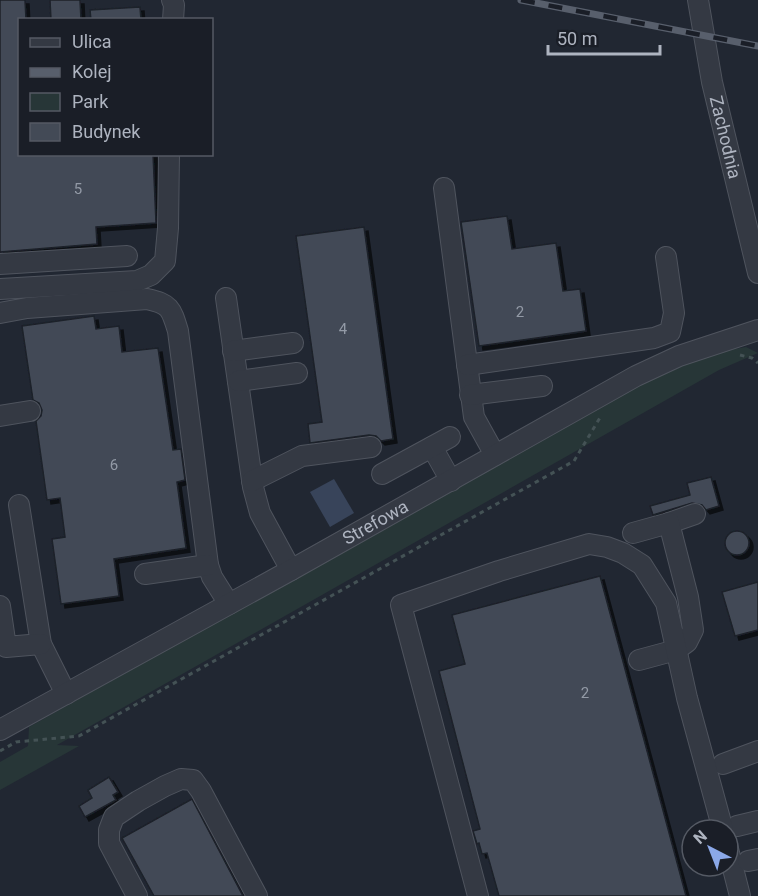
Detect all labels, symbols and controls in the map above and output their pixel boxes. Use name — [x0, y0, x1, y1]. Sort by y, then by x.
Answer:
legend — [18, 18, 213, 156]
scale bar — [548, 18, 660, 56]
text: 50 m — [557, 28, 597, 49]
text: Ulica — [72, 31, 112, 52]
text: Kolej — [72, 61, 112, 82]
text: Park — [72, 91, 109, 112]
street label: Zachodnia — [706, 94, 746, 181]
text: Budynek — [72, 121, 141, 142]
house number: 5 — [74, 180, 82, 198]
house number: 2 — [516, 303, 524, 321]
house number: 4 — [339, 320, 348, 338]
house number: 6 — [110, 456, 118, 474]
street label: Strefowa — [339, 495, 412, 549]
house number: 2 — [581, 684, 589, 702]
north arrow — [680, 818, 740, 878]
text: N — [690, 826, 711, 848]

